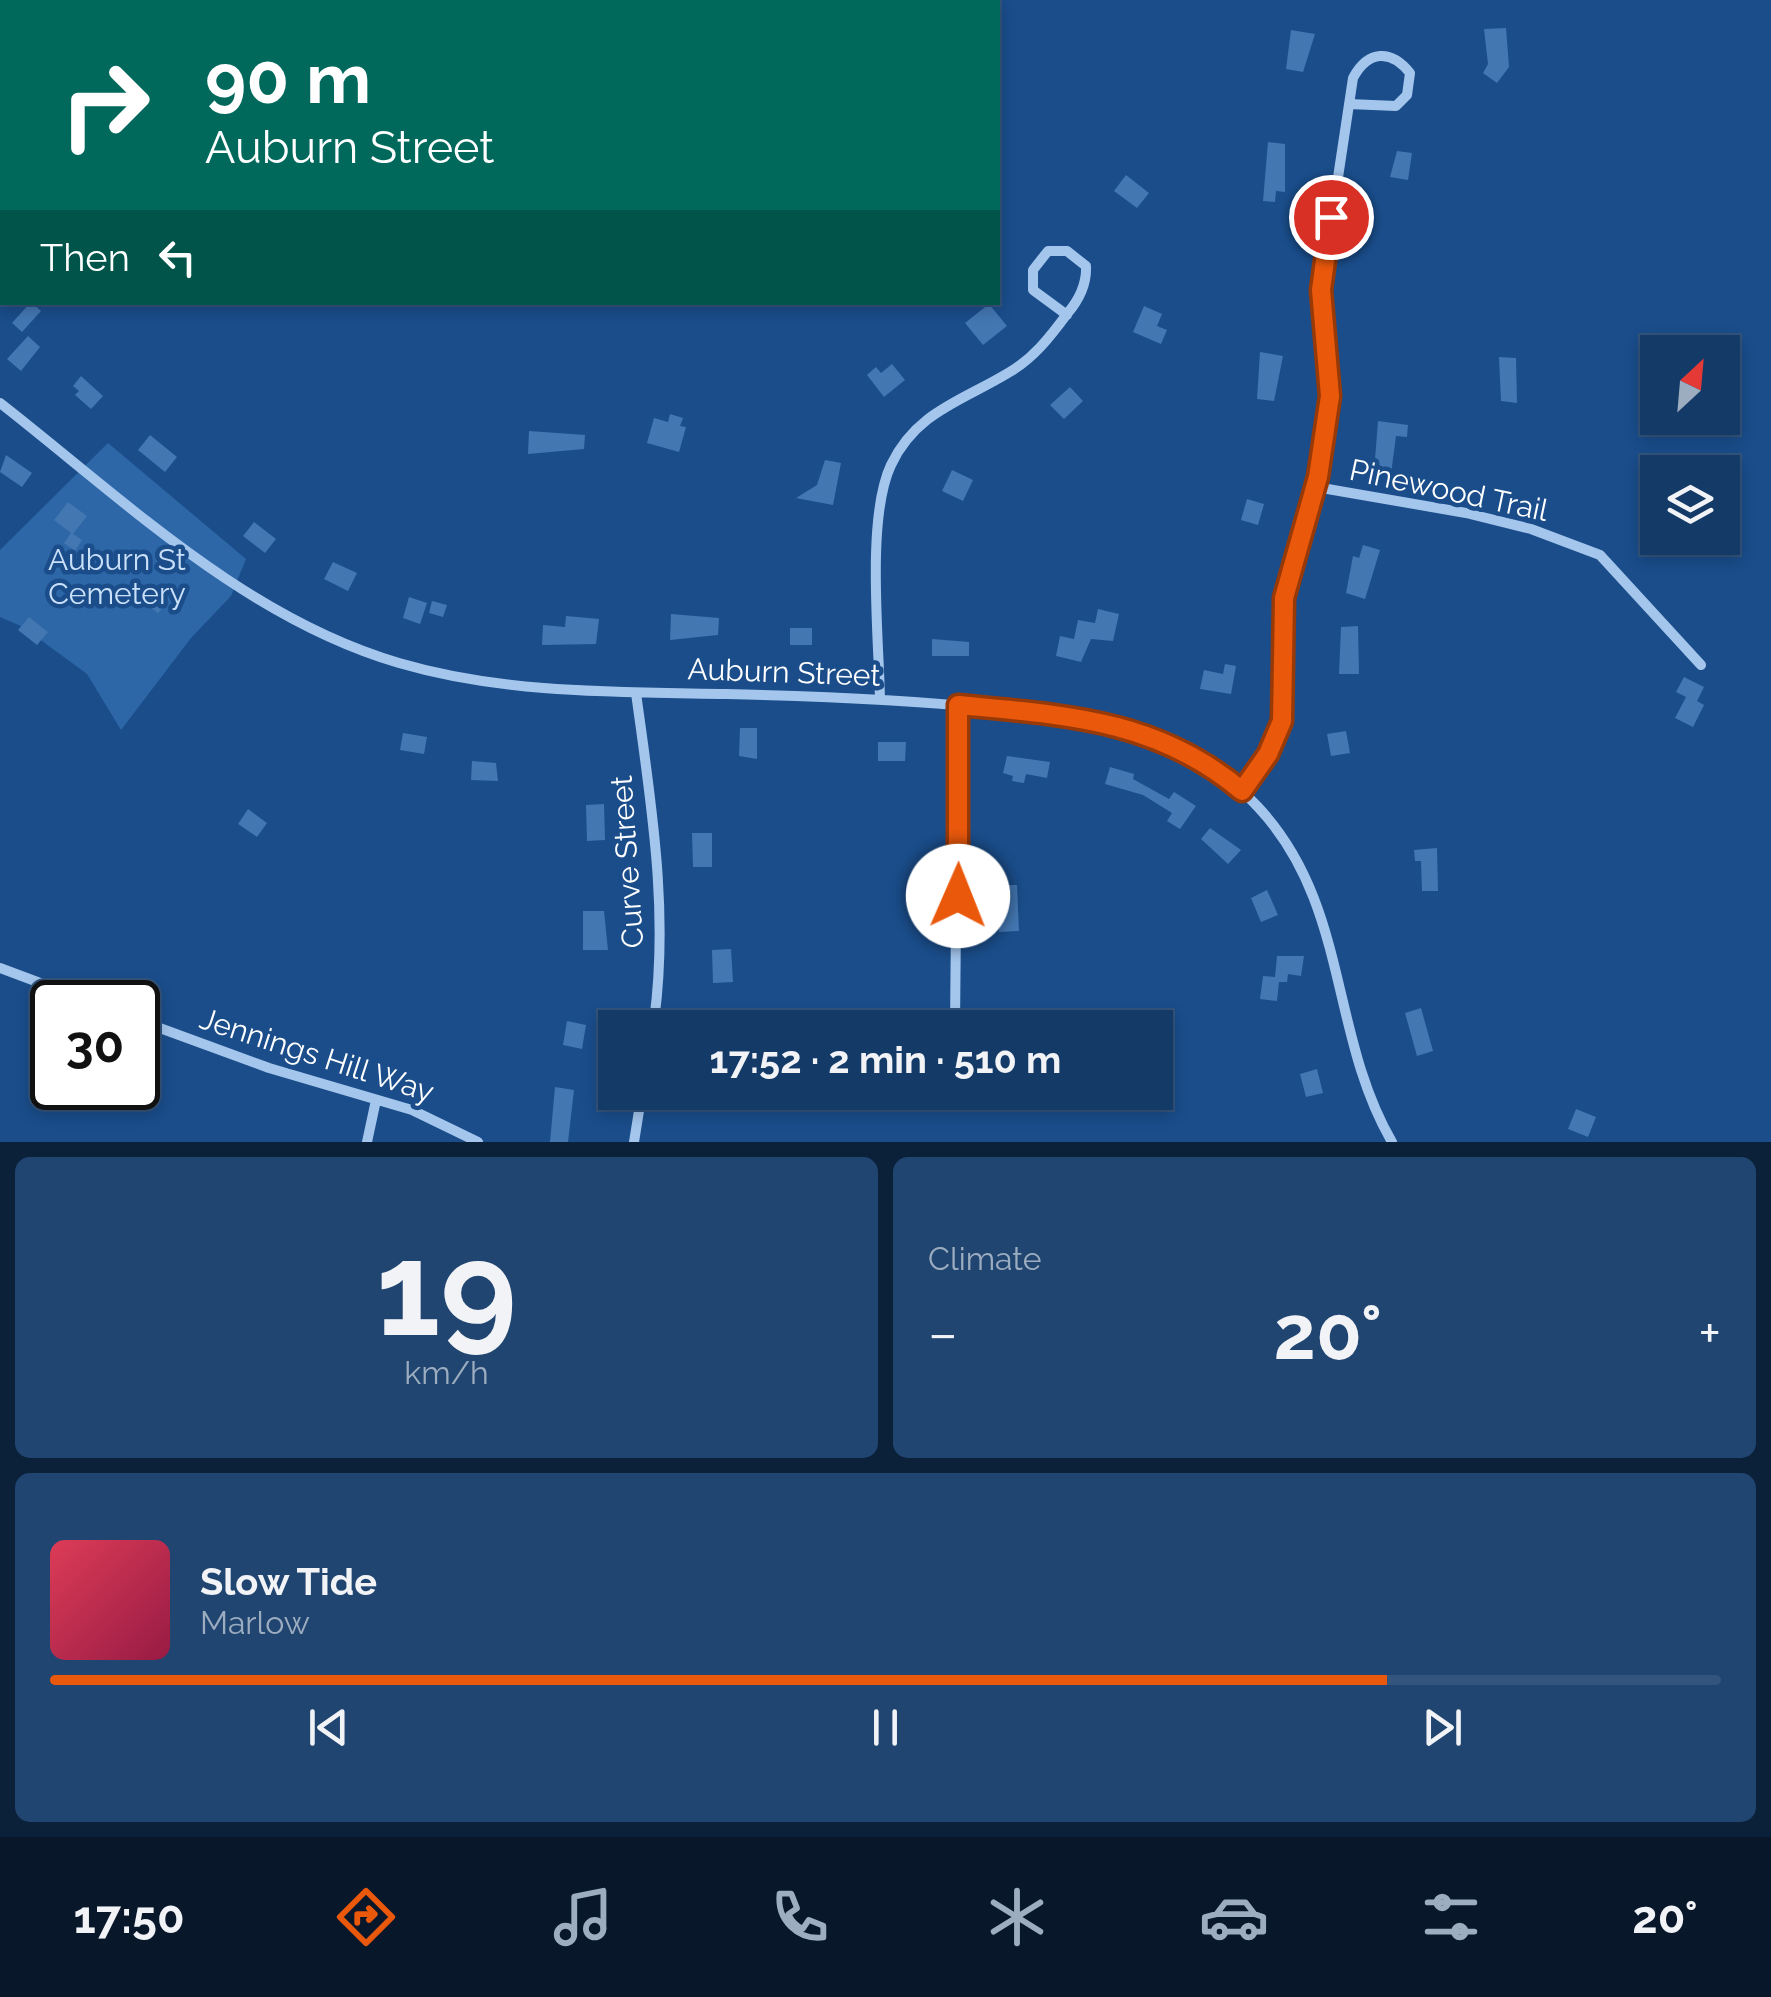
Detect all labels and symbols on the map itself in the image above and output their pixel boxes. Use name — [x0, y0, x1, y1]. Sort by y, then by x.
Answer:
pin — [1289, 175, 1374, 260]
north arrow — [1640, 335, 1740, 435]
street label: Pinewood Trail — [1347, 452, 1552, 528]
park label: Auburn St Cemetery — [48, 542, 186, 611]
street label: Auburn Street — [687, 651, 881, 693]
street label: Curve Street — [604, 775, 650, 949]
position arrow — [906, 844, 1010, 948]
speed limit sign: 30 — [30, 980, 160, 1110]
street label: Jennings Hill Way — [196, 1001, 438, 1109]

